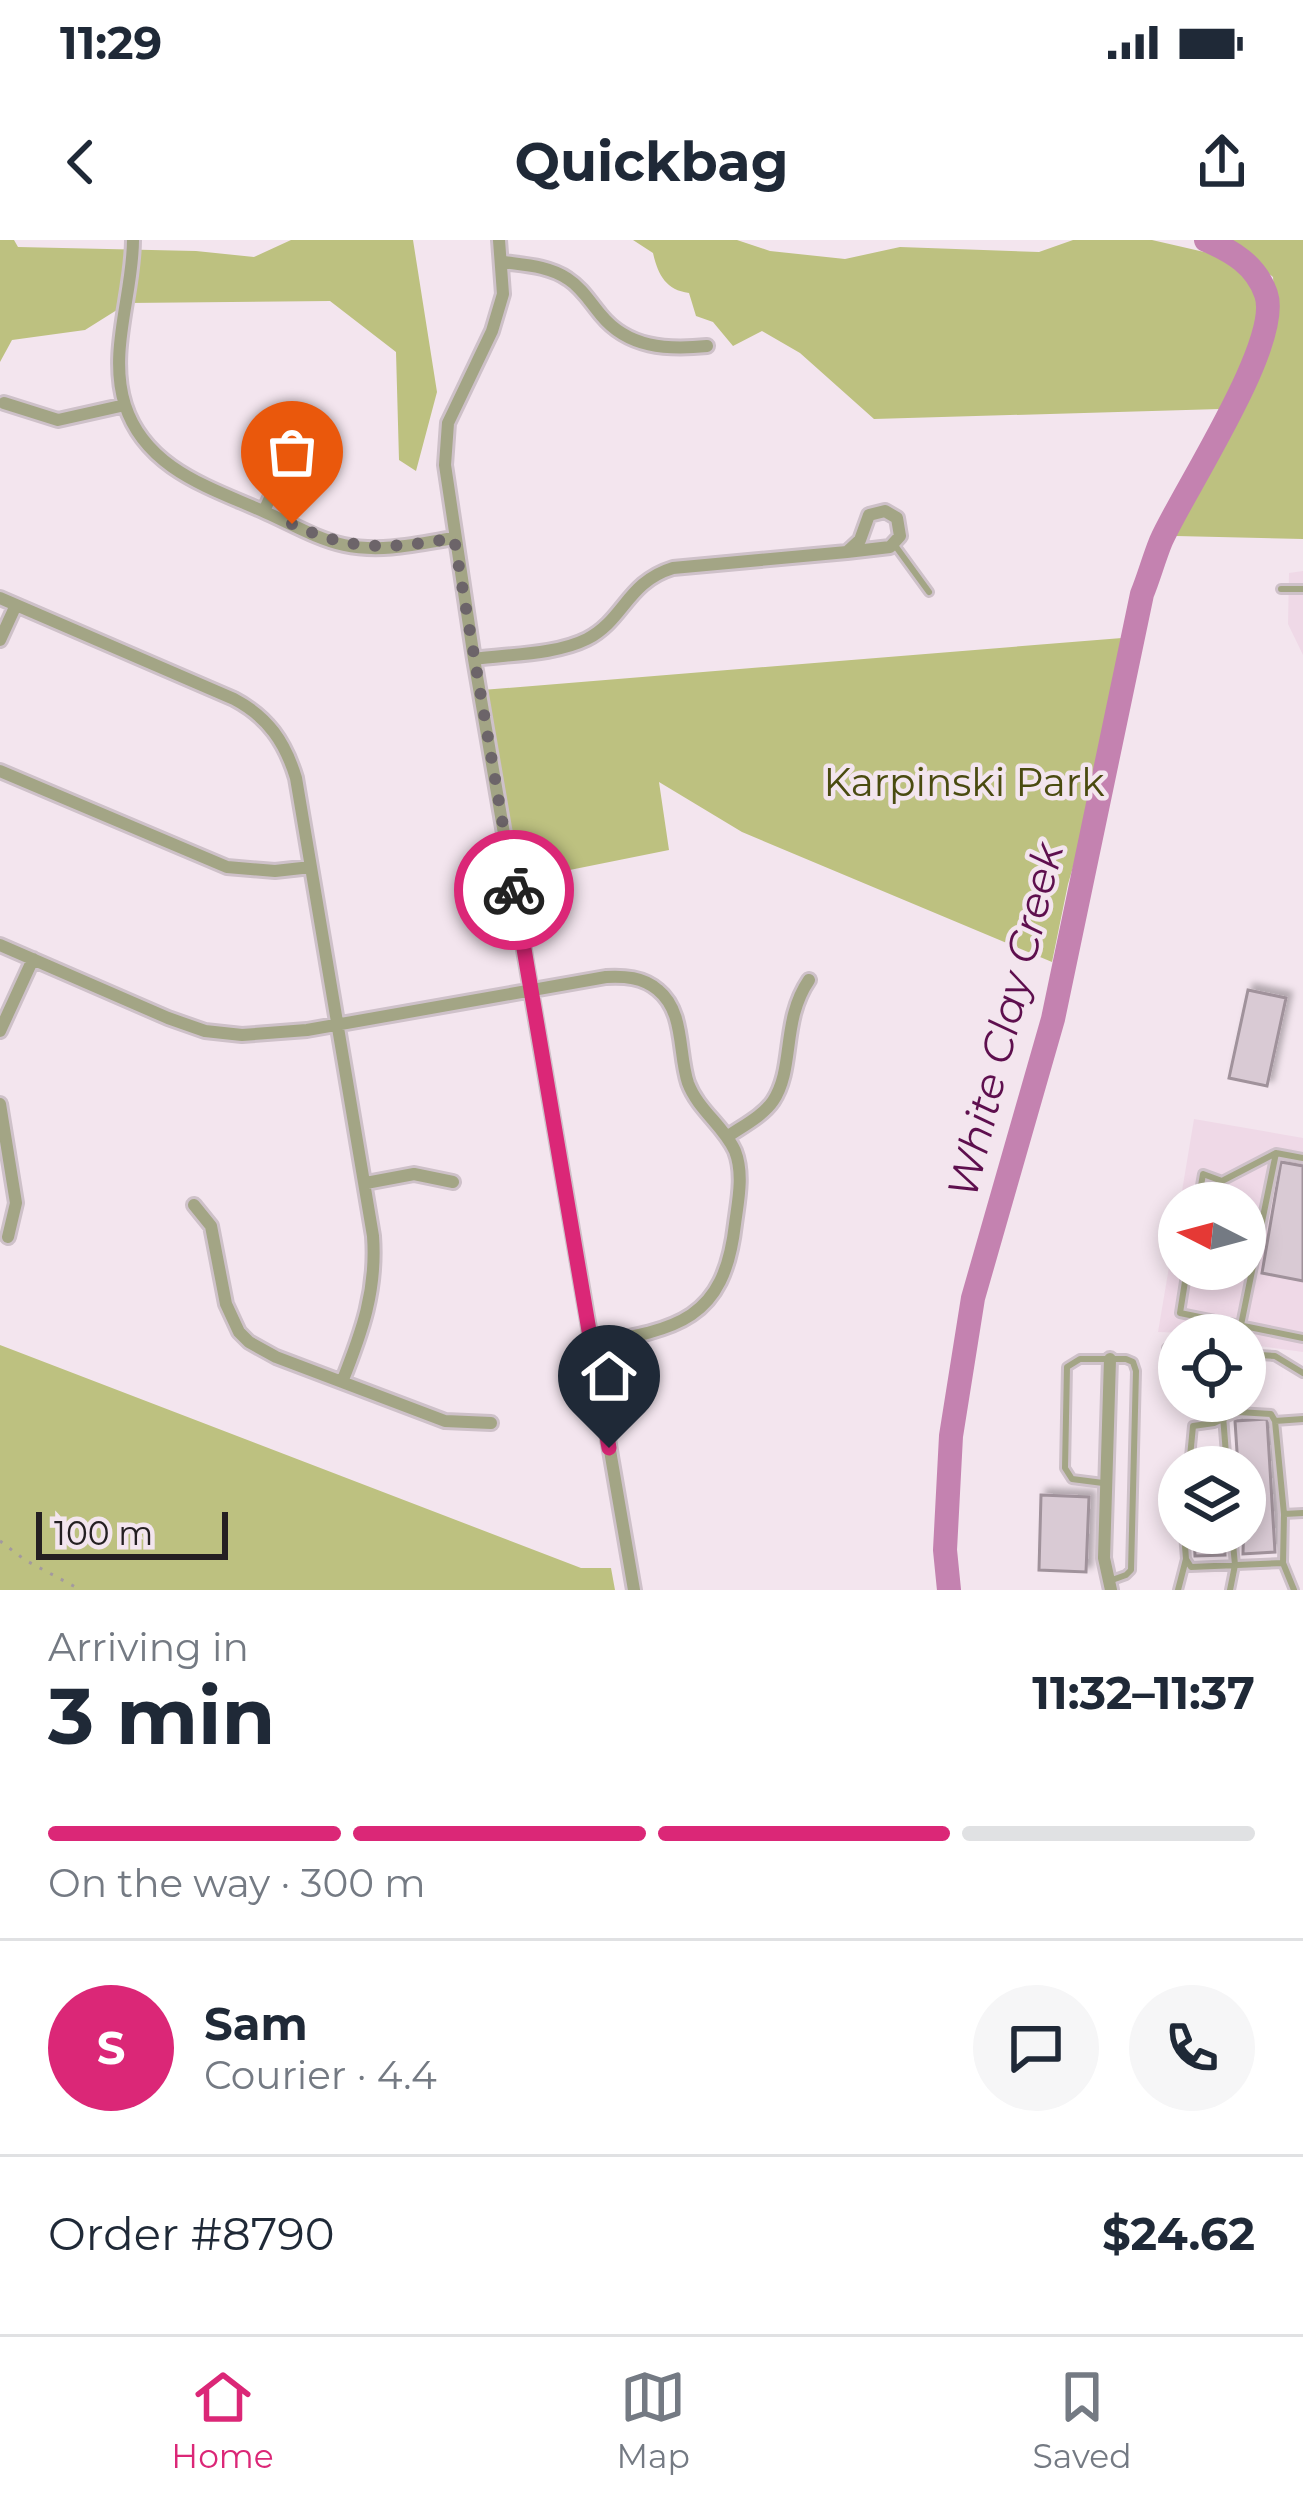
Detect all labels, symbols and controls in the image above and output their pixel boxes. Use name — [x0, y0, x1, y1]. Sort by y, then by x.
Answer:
text: 11:29 — [60, 15, 162, 70]
icon: back — [48, 129, 114, 195]
text: Quickbag — [514, 129, 789, 195]
icon: share — [1189, 129, 1255, 195]
pin — [241, 401, 343, 524]
icon: bag — [259, 419, 325, 485]
park label: Karpinski Park — [824, 758, 1105, 806]
courier — [454, 830, 574, 950]
water label: White Clay Creek — [936, 836, 1075, 1202]
icon: bike — [481, 857, 547, 923]
north arrow — [1158, 1182, 1266, 1290]
map controls — [1158, 1182, 1266, 1554]
button: locate — [1158, 1314, 1266, 1422]
pin — [558, 1325, 660, 1448]
icon: home — [576, 1343, 642, 1409]
button: layers — [1158, 1446, 1266, 1554]
scale bar — [36, 1506, 228, 1559]
text: 100 m — [54, 1513, 153, 1553]
text: Arriving in — [48, 1623, 249, 1671]
text: 11:32–11:37 — [1032, 1665, 1255, 1720]
text: 3 min — [48, 1668, 275, 1764]
text: On the way · 300 m — [48, 1859, 426, 1907]
button: chat — [973, 1985, 1099, 2111]
button: phone — [1129, 1985, 1255, 2111]
text: Sam — [204, 1996, 308, 2051]
text: S — [97, 2020, 125, 2075]
text: Courier · 4.4 — [204, 2051, 437, 2099]
text: Order #8790 — [48, 2206, 334, 2261]
text: $24.62 — [1102, 2206, 1255, 2261]
tab: Home — [171, 2364, 274, 2476]
tab: Map — [616, 2364, 690, 2476]
tab: Saved — [1033, 2364, 1132, 2476]

